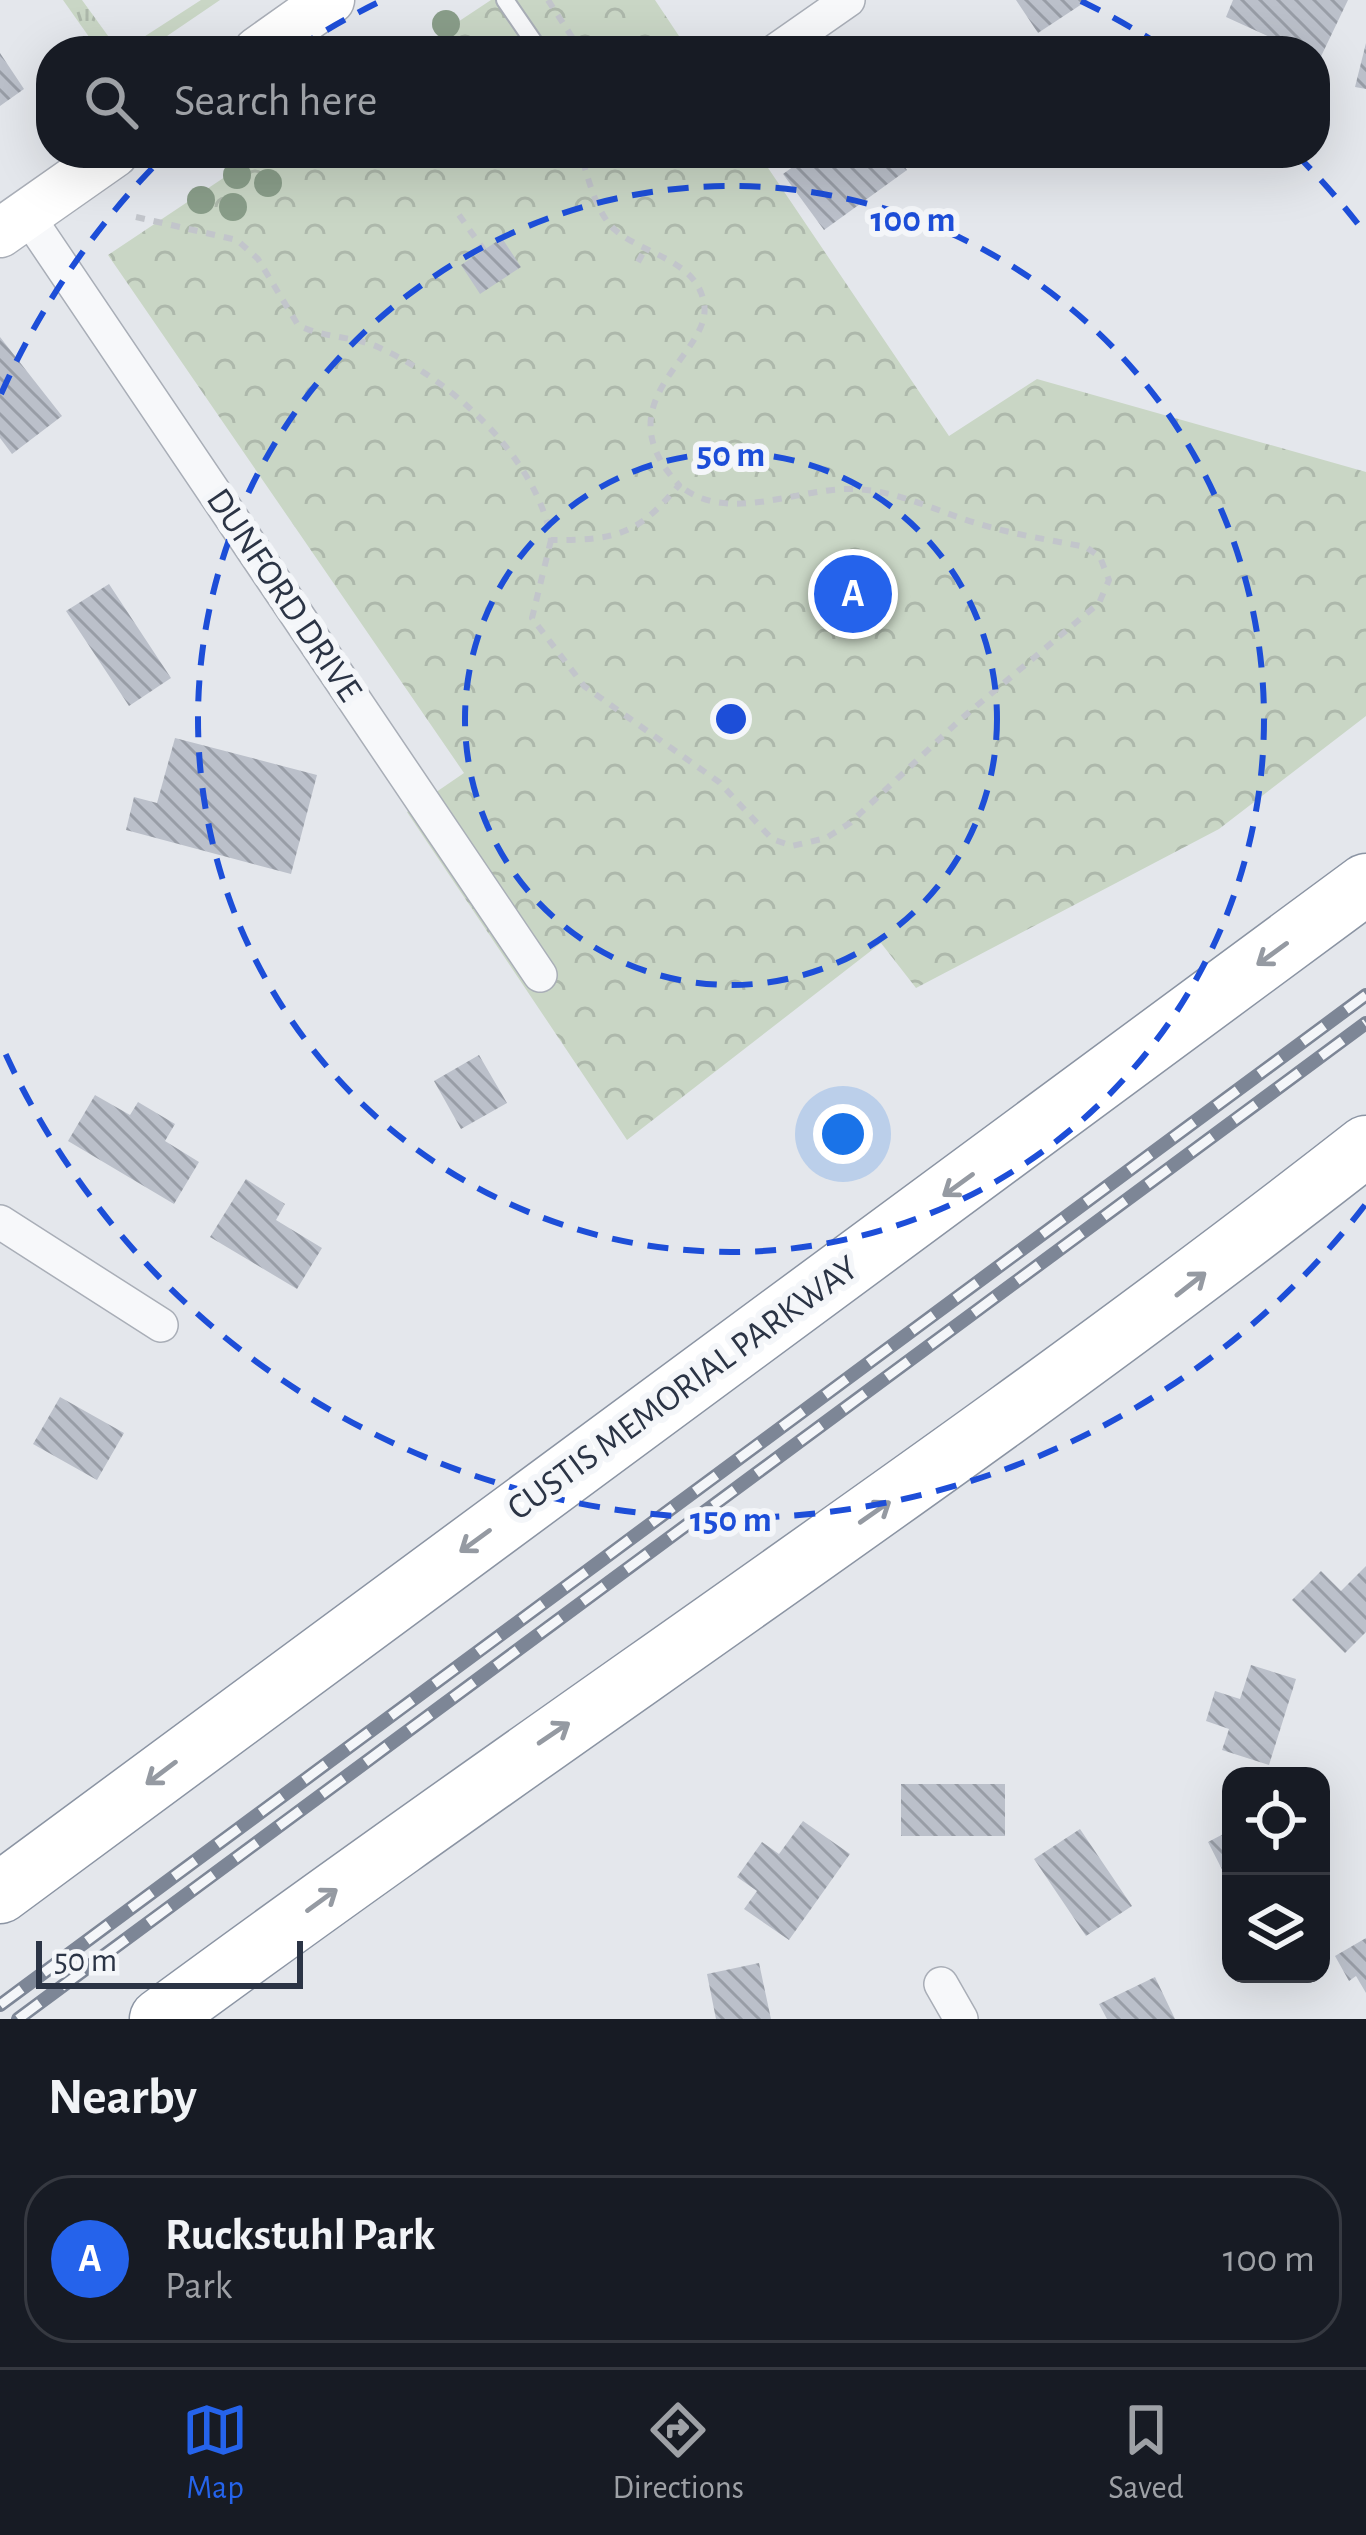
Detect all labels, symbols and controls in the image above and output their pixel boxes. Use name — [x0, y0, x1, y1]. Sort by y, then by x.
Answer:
search box — [36, 36, 1330, 168]
icon: search — [78, 69, 144, 135]
text: Search here — [174, 79, 377, 124]
text: 100 m — [871, 202, 955, 238]
text: 50 m — [697, 437, 765, 473]
street label: DUNFORD DRIVE — [200, 482, 368, 708]
pin: A — [814, 549, 892, 639]
centre of rings — [710, 698, 752, 740]
one-way arrow — [1256, 940, 1289, 966]
your location — [813, 1104, 873, 1164]
one-way arrow — [942, 1172, 975, 1198]
street label: CUSTIS MEMORIAL PARKWAY — [501, 1249, 865, 1527]
one-way arrow — [1175, 1271, 1207, 1298]
one-way arrow — [858, 1499, 891, 1525]
text: 150 m — [690, 1502, 772, 1538]
one-way arrow — [459, 1528, 492, 1554]
one-way arrow — [537, 1721, 570, 1746]
one-way arrow — [145, 1759, 178, 1785]
map controls — [1222, 1767, 1330, 1983]
button: locate — [1222, 1767, 1330, 1875]
button: layers — [1222, 1875, 1330, 1983]
one-way arrow — [305, 1887, 338, 1913]
scale bar — [36, 1935, 303, 1988]
text: 50 m — [54, 1945, 117, 1978]
text: Nearby — [48, 2072, 197, 2123]
text: Ruckstuhl Park — [165, 2213, 435, 2258]
text: A — [78, 2240, 102, 2279]
text: 100 m — [1223, 2240, 1315, 2279]
text: Park — [165, 2267, 232, 2306]
tab: Map — [182, 2397, 248, 2509]
tab: Directions — [612, 2397, 744, 2509]
tab: Saved — [1108, 2397, 1184, 2509]

